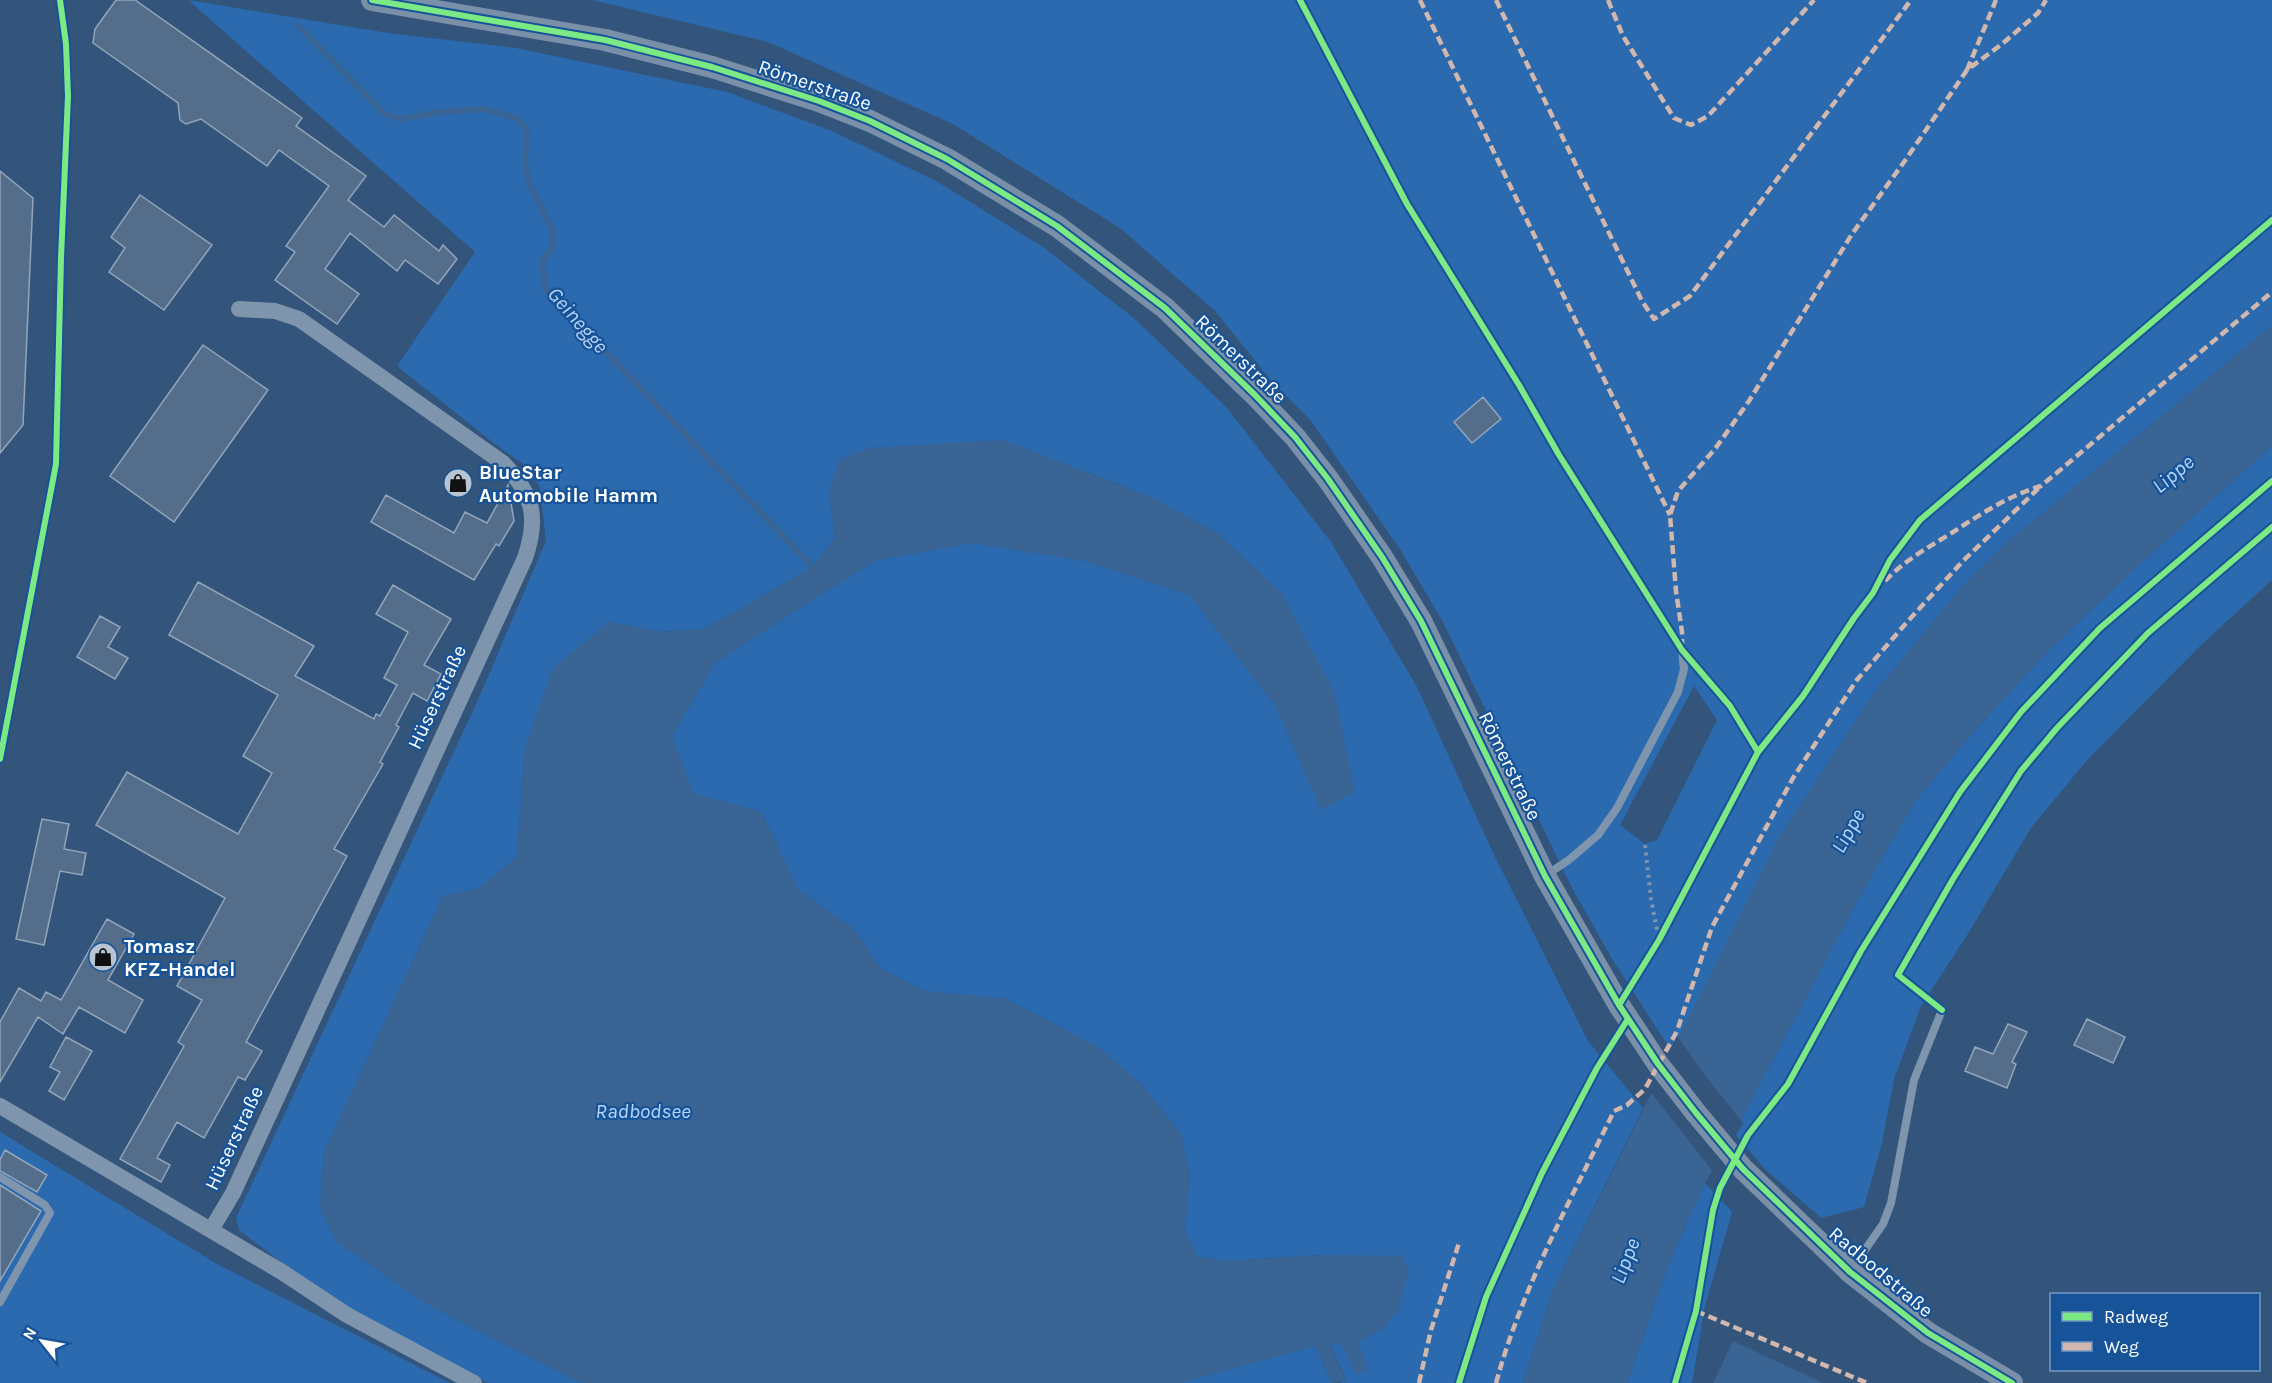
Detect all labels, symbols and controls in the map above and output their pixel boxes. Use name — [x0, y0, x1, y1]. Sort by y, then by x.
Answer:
street label: Römerstraße — [755, 55, 875, 115]
water label: Geinegge — [543, 282, 613, 358]
street label: Römerstraße — [1190, 310, 1292, 408]
water label: Lippe — [2147, 450, 2199, 498]
place label: BlueStar Automobile Hamm — [479, 461, 658, 507]
shop icon: BlueStar Automobile Hamm — [442, 467, 474, 499]
street label: Hüserstraße — [403, 641, 471, 753]
street label: Römerstraße — [1474, 708, 1546, 824]
water label: Lippe — [1826, 805, 1870, 857]
place label: Tomasz KFZ-Handel — [124, 935, 235, 981]
shop icon: Tomasz KFZ-Handel — [87, 941, 119, 973]
street label: Hüserstraße — [200, 1082, 268, 1194]
water label: Radbodsee — [595, 1099, 691, 1123]
street label: Radbodstraße — [1824, 1222, 1938, 1322]
water label: Lippe — [1605, 1235, 1645, 1287]
legend — [2050, 1293, 2260, 1371]
text: Radweg — [2104, 1306, 2168, 1328]
north arrow — [12, 1311, 72, 1371]
text: N — [18, 1324, 41, 1343]
text: Weg — [2104, 1336, 2139, 1358]

